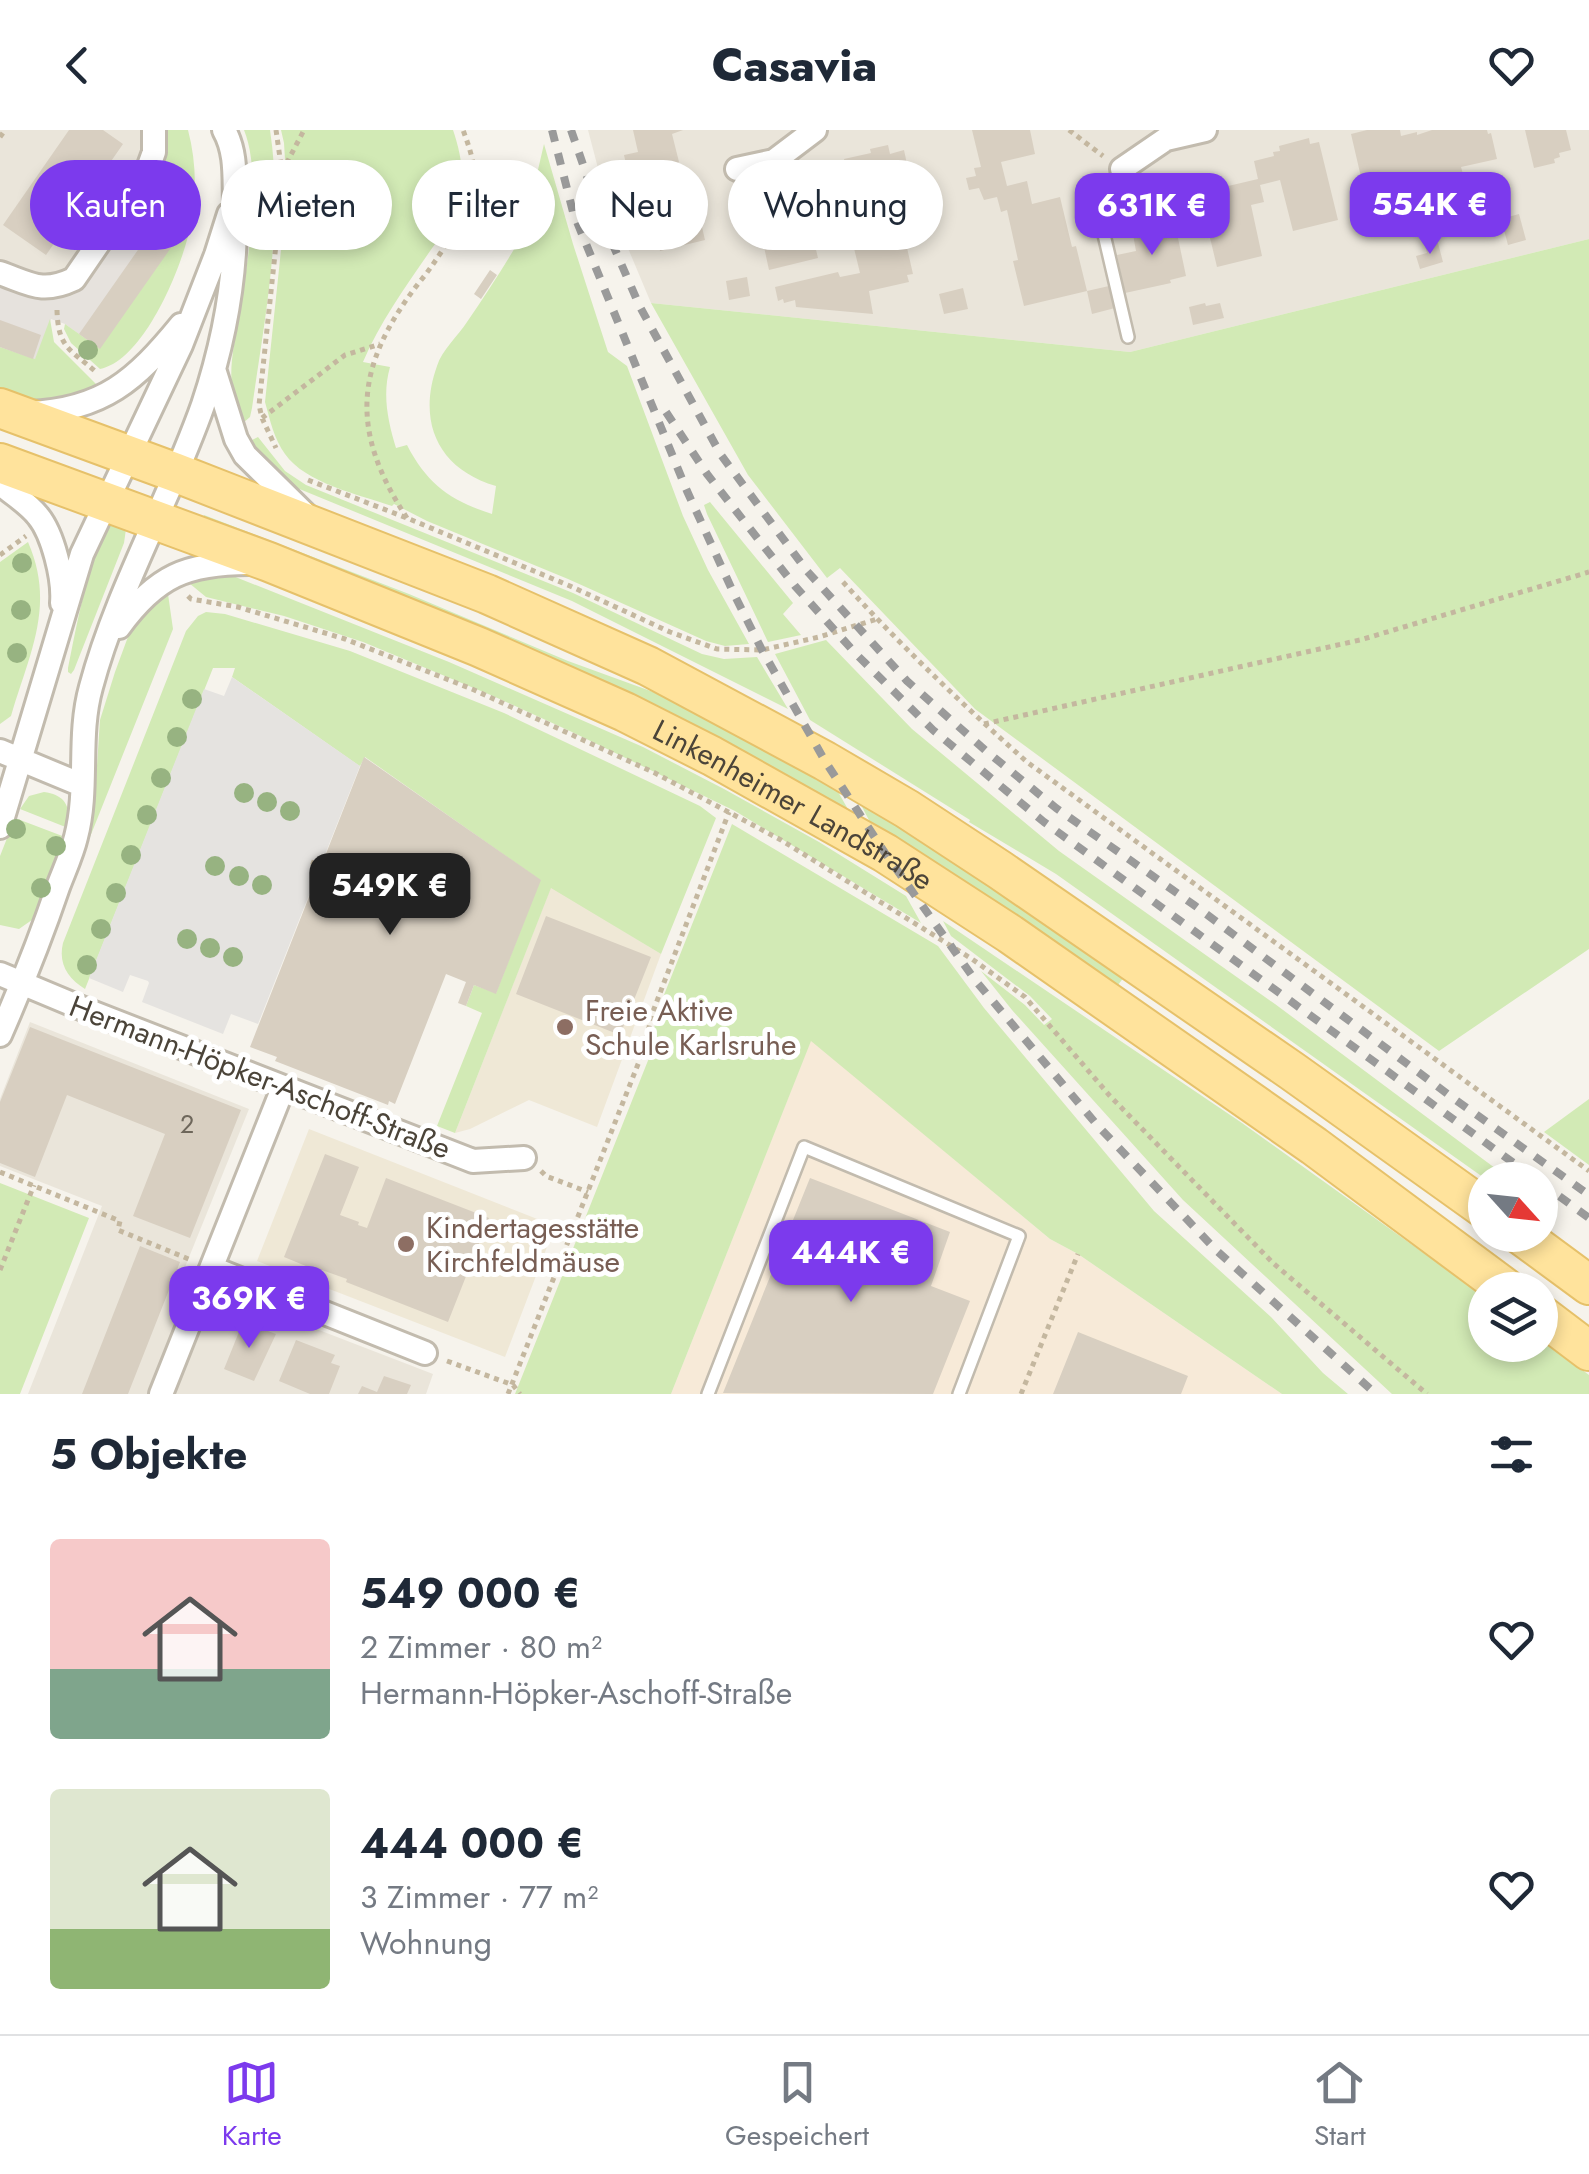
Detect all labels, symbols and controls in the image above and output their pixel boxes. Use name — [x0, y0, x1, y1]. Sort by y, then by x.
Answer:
text: Casavia — [712, 33, 877, 98]
icon: back — [50, 38, 105, 93]
icon: heart — [1484, 38, 1539, 93]
chip: Kaufen — [30, 160, 201, 250]
chip: Mieten — [221, 160, 392, 250]
chip: Filter — [412, 160, 555, 250]
chip: Neu — [575, 160, 708, 250]
chip: Wohnung — [728, 160, 943, 250]
pin: 554K € — [1349, 172, 1511, 257]
pin: 631K € — [1071, 173, 1233, 258]
text: 554K € — [1372, 181, 1488, 227]
text: 631K € — [1097, 182, 1207, 228]
street label: Linkenheimer Landstraße — [646, 708, 942, 900]
pin: 549K € — [309, 853, 471, 938]
text: 549K € — [331, 862, 449, 908]
street label: Hermann-Höpker-Aschoff-Straße — [63, 984, 457, 1170]
place label: Freie Aktive Schule Karlsruhe — [585, 989, 797, 1066]
marker: Freie Aktive Schule Karlsruhe — [554, 1016, 576, 1038]
house number: 2 — [180, 1106, 194, 1142]
north arrow — [1468, 1162, 1558, 1252]
map controls — [1468, 1162, 1558, 1362]
place label: Kindertagesstätte Kirchfeldmäuse — [426, 1206, 639, 1283]
pin: 444K € — [770, 1220, 932, 1305]
text: 444K € — [791, 1229, 911, 1275]
marker: Kindertagesstätte Kirchfeldmäuse — [395, 1233, 417, 1255]
pin: 369K € — [168, 1266, 330, 1351]
button: layers — [1468, 1272, 1558, 1362]
text: 369K € — [191, 1275, 307, 1321]
text: 5 Objekte — [50, 1424, 247, 1485]
icon: filters — [1484, 1427, 1539, 1482]
text: 549 000 € — [360, 1563, 581, 1624]
icon: home — [130, 1579, 250, 1699]
icon: heart — [1484, 1612, 1539, 1667]
text: 2 Zimmer · 80 m² — [360, 1624, 602, 1670]
text: Hermann-Höpker-Aschoff-Straße — [360, 1670, 792, 1716]
text: 444 000 € — [360, 1813, 584, 1874]
icon: home — [130, 1829, 250, 1949]
icon: heart — [1484, 1862, 1539, 1917]
text: 3 Zimmer · 77 m² — [360, 1874, 598, 1920]
text: Wohnung — [360, 1920, 492, 1966]
tab: Karte — [222, 2055, 282, 2156]
tab: Gespeichert — [725, 2055, 869, 2156]
tab: Start — [1312, 2055, 1367, 2156]

